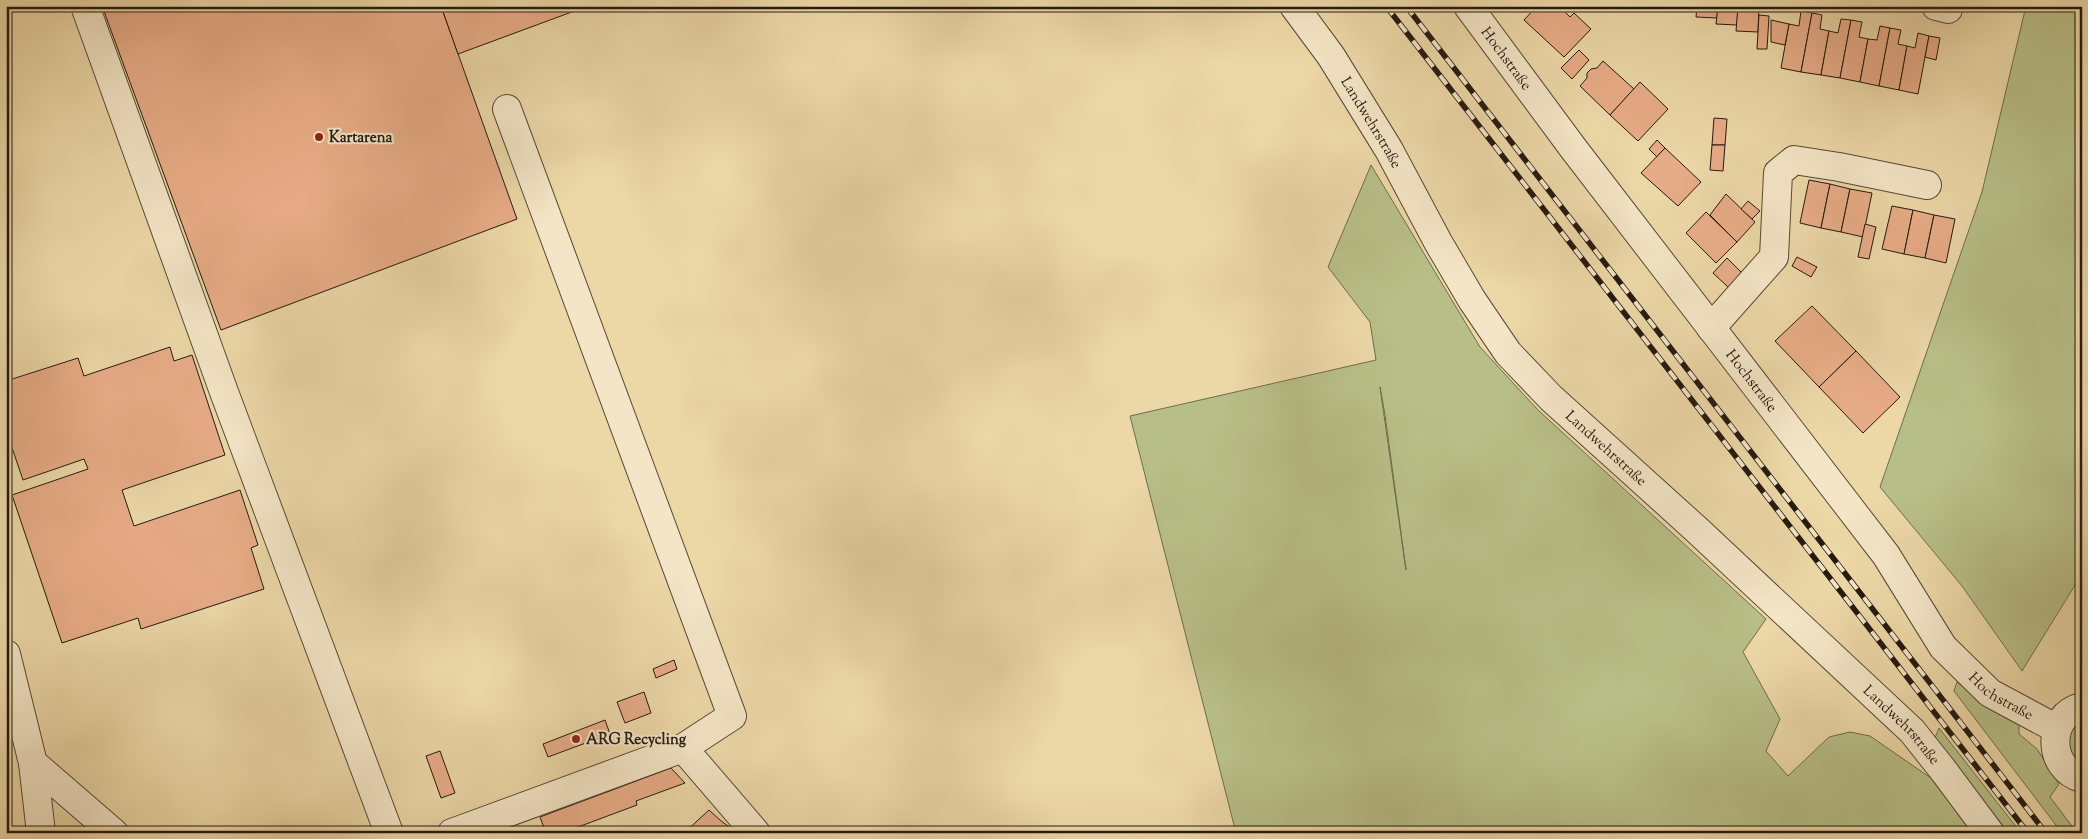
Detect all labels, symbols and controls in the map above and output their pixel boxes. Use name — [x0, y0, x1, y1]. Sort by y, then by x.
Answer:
street label: Hochstraße — [1475, 23, 1536, 95]
street label: Landwehrstraße — [1334, 73, 1406, 173]
place label: Kartarena — [329, 128, 393, 149]
marker: Kartarena — [313, 131, 325, 143]
street label: Hochstraße — [1720, 346, 1782, 417]
street label: Landwehrstraße — [1560, 407, 1651, 492]
street label: Hochstraße — [1963, 668, 2037, 726]
street label: Landwehrstraße — [1858, 681, 1944, 770]
place label: ARG Recycling — [586, 730, 687, 751]
marker: ARG Recycling — [570, 733, 582, 745]

